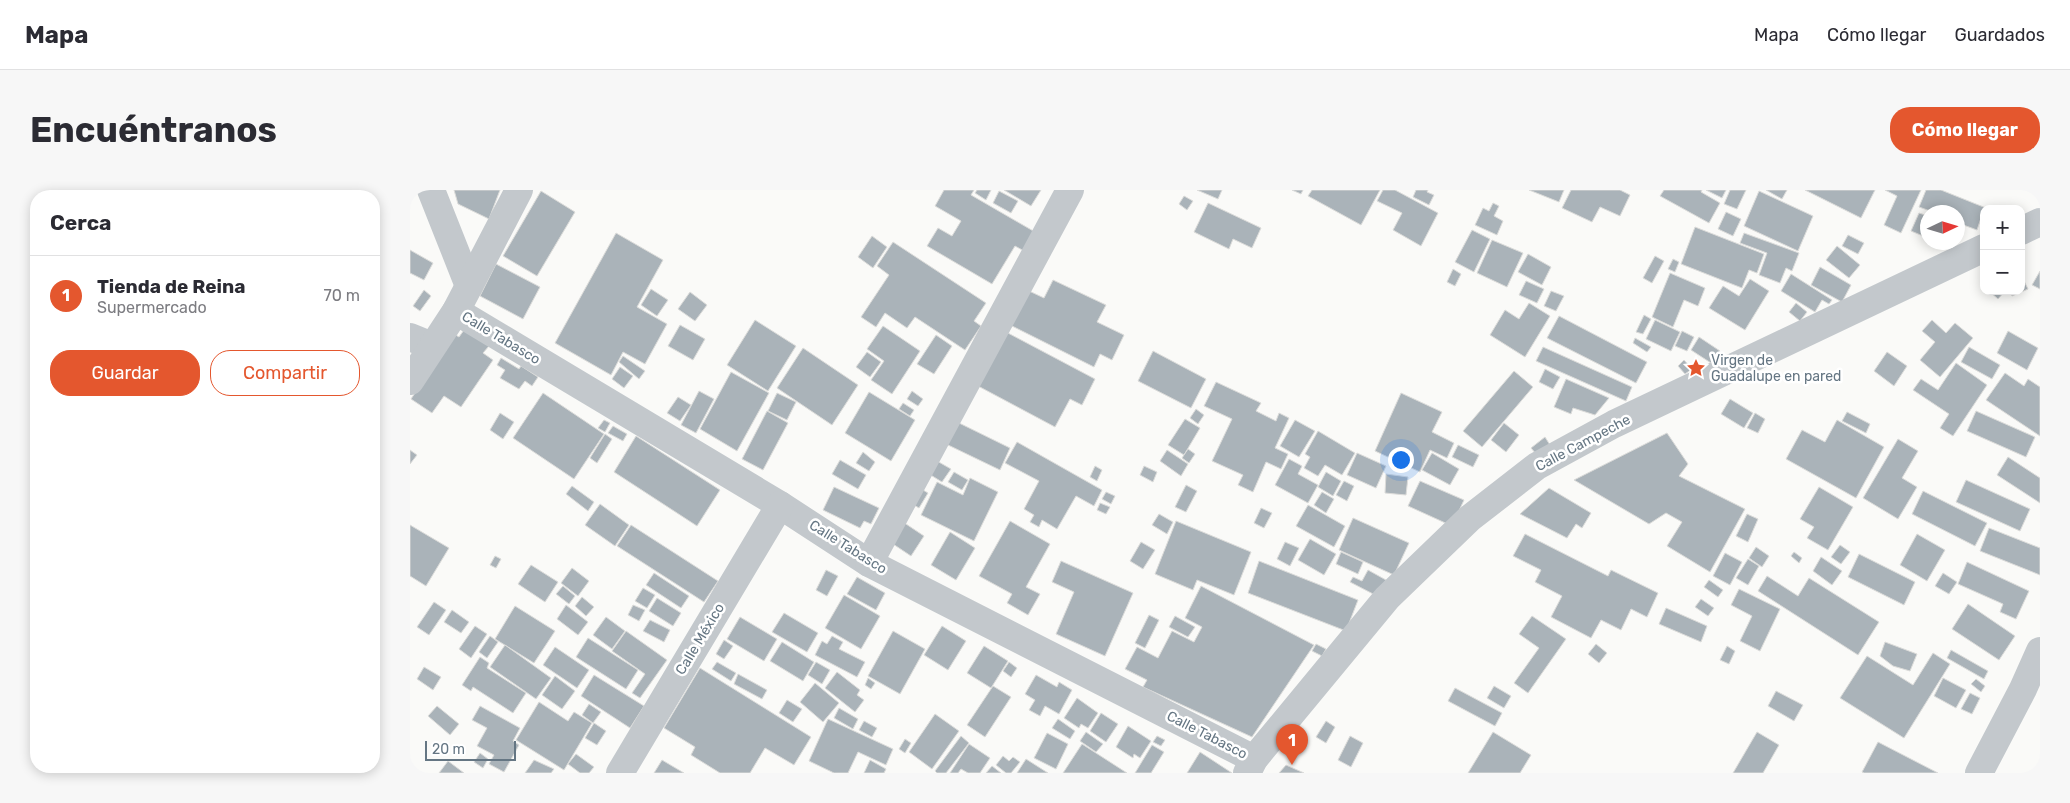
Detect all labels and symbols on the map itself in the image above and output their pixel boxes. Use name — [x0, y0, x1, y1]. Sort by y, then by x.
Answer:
north arrow — [1920, 205, 1965, 250]
street label: Calle Tabasco — [459, 308, 543, 368]
place label: Virgen de Guadalupe en pared — [1711, 352, 1841, 385]
place icon: Virgen de Guadalupe en pared — [1685, 357, 1707, 379]
street label: Calle Campeche — [1533, 411, 1633, 475]
your location — [1388, 447, 1414, 473]
street label: Calle Tabasco — [806, 516, 890, 578]
street label: Calle México — [672, 600, 728, 678]
street label: Calle Tabasco — [1164, 707, 1250, 763]
pin: 1 — [1276, 724, 1308, 765]
scale bar — [425, 738, 516, 761]

